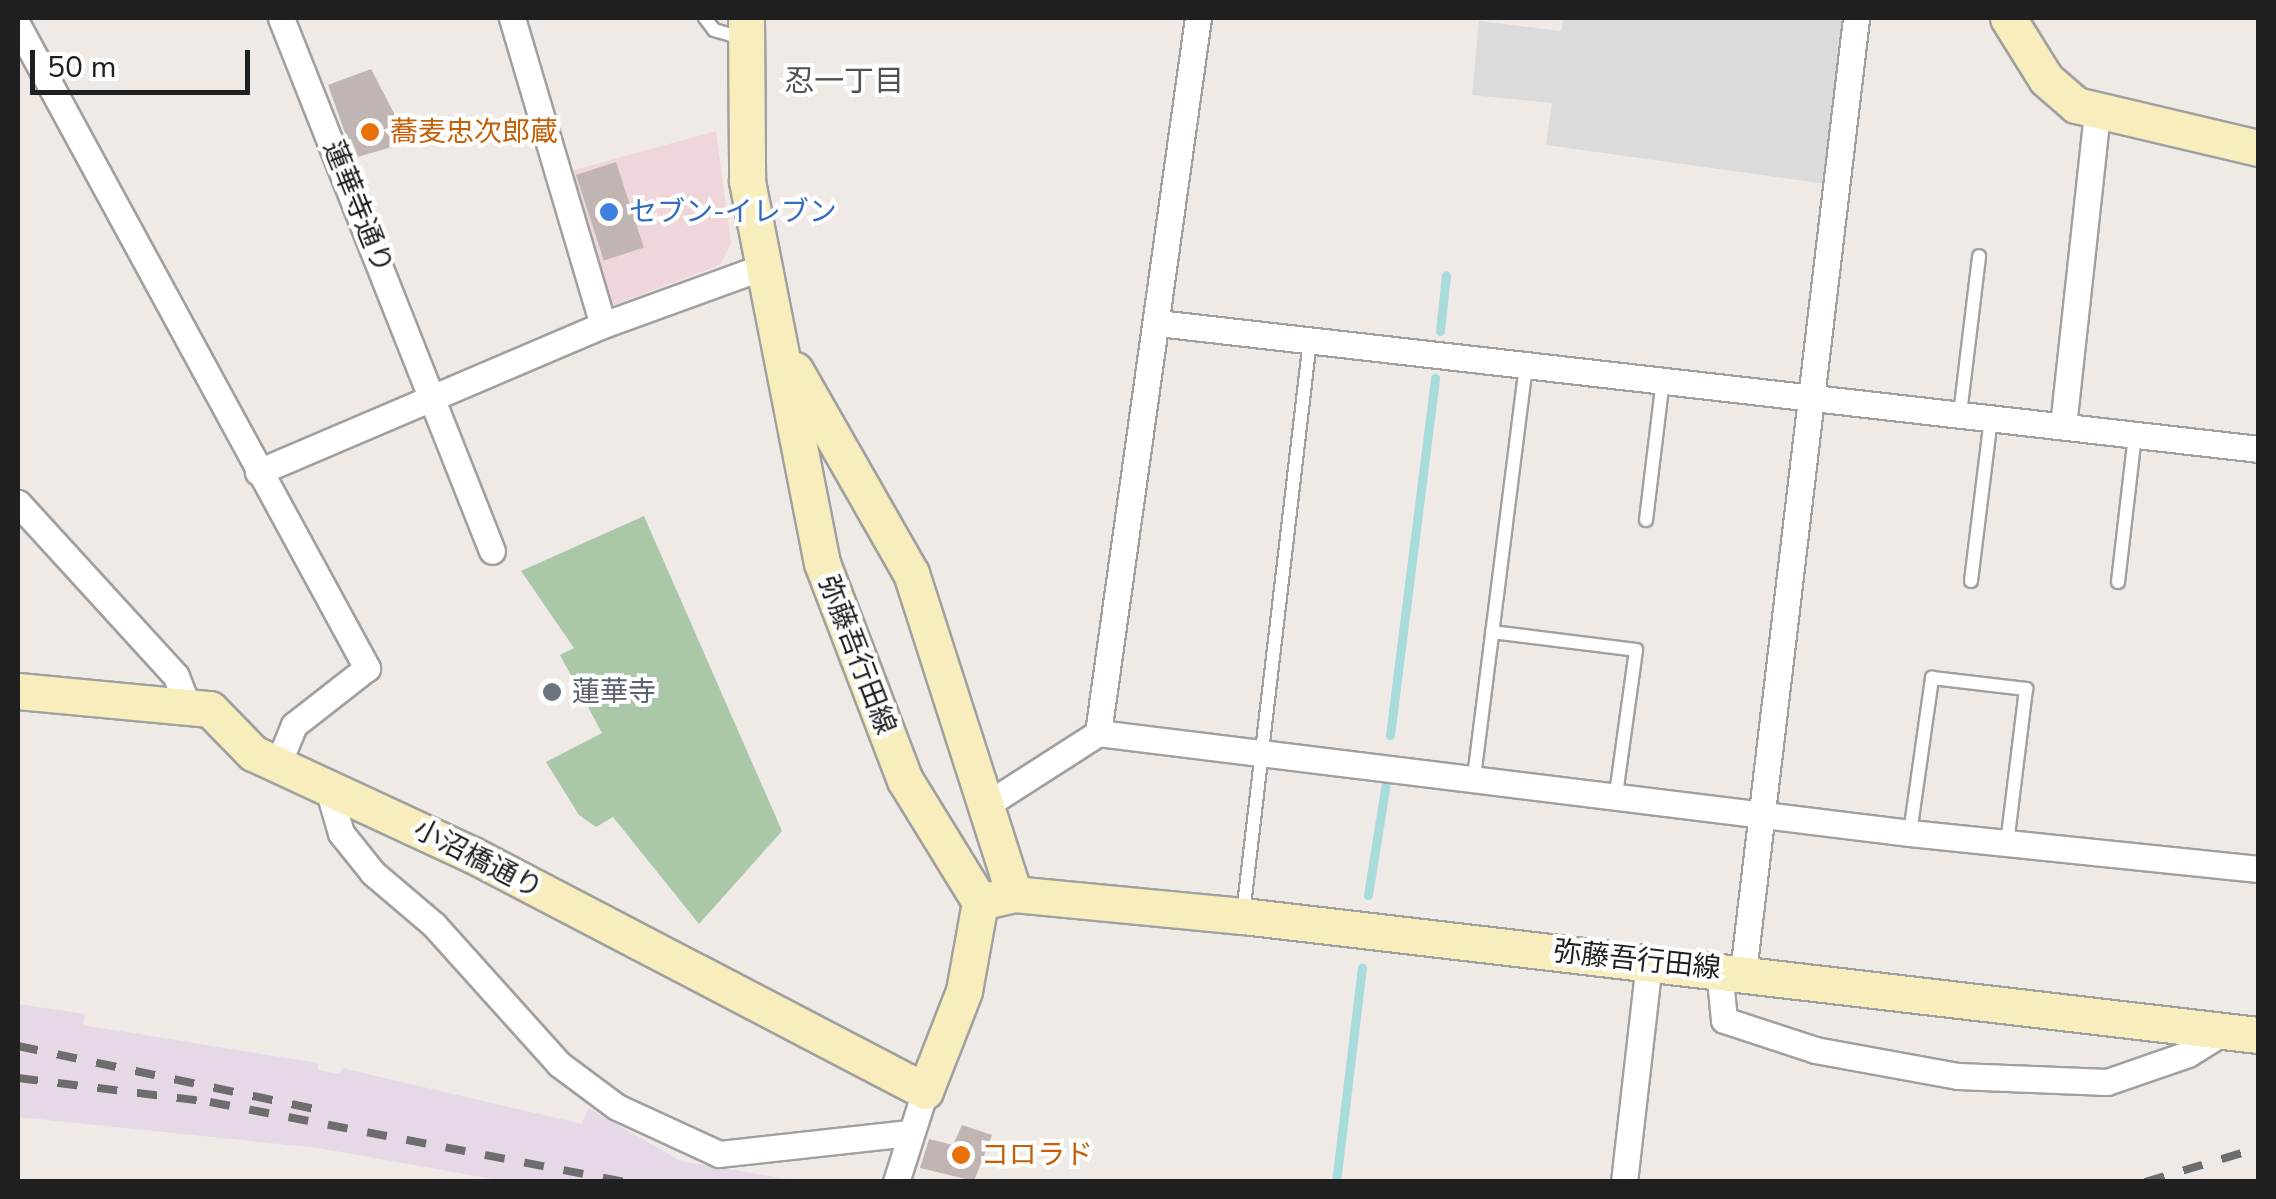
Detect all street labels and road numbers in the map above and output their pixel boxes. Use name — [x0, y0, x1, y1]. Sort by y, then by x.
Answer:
street label: 蓮華寺通り — [316, 136, 400, 278]
street label: 弥藤吾行田線 — [811, 571, 903, 739]
street label: 小沼橋通り — [408, 812, 548, 906]
street label: 弥藤吾行田線 — [1552, 935, 1722, 985]

